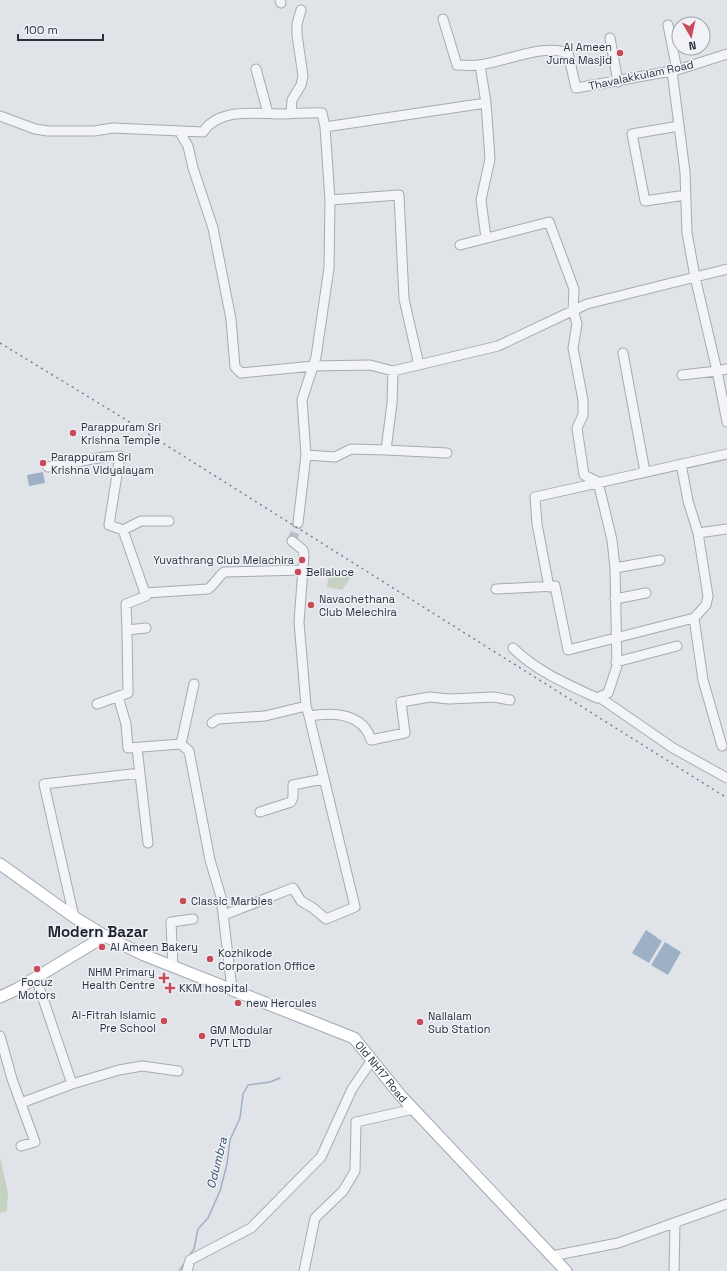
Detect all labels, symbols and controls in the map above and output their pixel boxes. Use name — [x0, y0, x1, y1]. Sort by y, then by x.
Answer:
scale bar — [18, 16, 103, 42]
north arrow — [671, 16, 711, 56]
text: 100 m — [24, 22, 58, 38]
text: N — [688, 38, 697, 53]
place label: Al Ameen Juma Masjid — [546, 40, 612, 67]
marker: Al Ameen Juma Masjid — [615, 48, 625, 58]
street label: Thavalakkulam Road — [587, 57, 695, 93]
place label: Parappuram Sri Krishna Temple — [81, 420, 161, 447]
marker: Parappuram Sri Krishna Temple — [68, 428, 78, 438]
place label: Parappuram Sri Krishna Vidyalayam — [51, 450, 154, 477]
marker: Parappuram Sri Krishna Vidyalayam — [38, 458, 48, 468]
place label: Yuvathrang Club Melachira — [153, 553, 295, 567]
marker: Yuvathrang Club Melachira — [297, 555, 307, 565]
place label: Bellaluce — [306, 565, 354, 579]
marker: Bellaluce — [293, 567, 303, 577]
place label: Navachethana Club Melechira — [319, 592, 398, 619]
marker: Navachethana Club Melechira — [306, 600, 316, 610]
place label: Classic Marbles — [191, 894, 273, 908]
marker: Classic Marbles — [178, 896, 188, 906]
district label: Modern Bazar — [48, 922, 148, 941]
place label: Al Ameen Bakery — [110, 940, 198, 954]
marker: Al Ameen Bakery — [97, 942, 107, 952]
place label: Kozhikode Corporation Office — [218, 946, 315, 973]
marker: Kozhikode Corporation Office — [205, 954, 215, 964]
marker: Focuz Motors — [32, 964, 42, 974]
place label: NHM Primary Health Centre — [82, 965, 155, 992]
marker: NHM Primary Health Centre — [158, 972, 170, 984]
place label: Focuz Motors — [18, 975, 56, 1002]
place label: KKM hospital — [179, 981, 248, 995]
marker: KKM hospital — [164, 982, 176, 994]
place label: new Hercules — [246, 996, 317, 1010]
marker: new Hercules — [233, 998, 243, 1008]
place label: Al-Fitrah Islamic Pre School — [72, 1008, 156, 1035]
place label: Nallalam Sub Station — [428, 1009, 490, 1036]
marker: Al-Fitrah Islamic Pre School — [159, 1016, 169, 1026]
marker: Nallalam Sub Station — [415, 1017, 425, 1027]
place label: GM Modular PVT LTD — [210, 1023, 273, 1050]
marker: GM Modular PVT LTD — [197, 1031, 207, 1041]
street label: Old NH17 Road — [352, 1038, 410, 1105]
water label: Odumbra — [203, 1136, 231, 1190]

